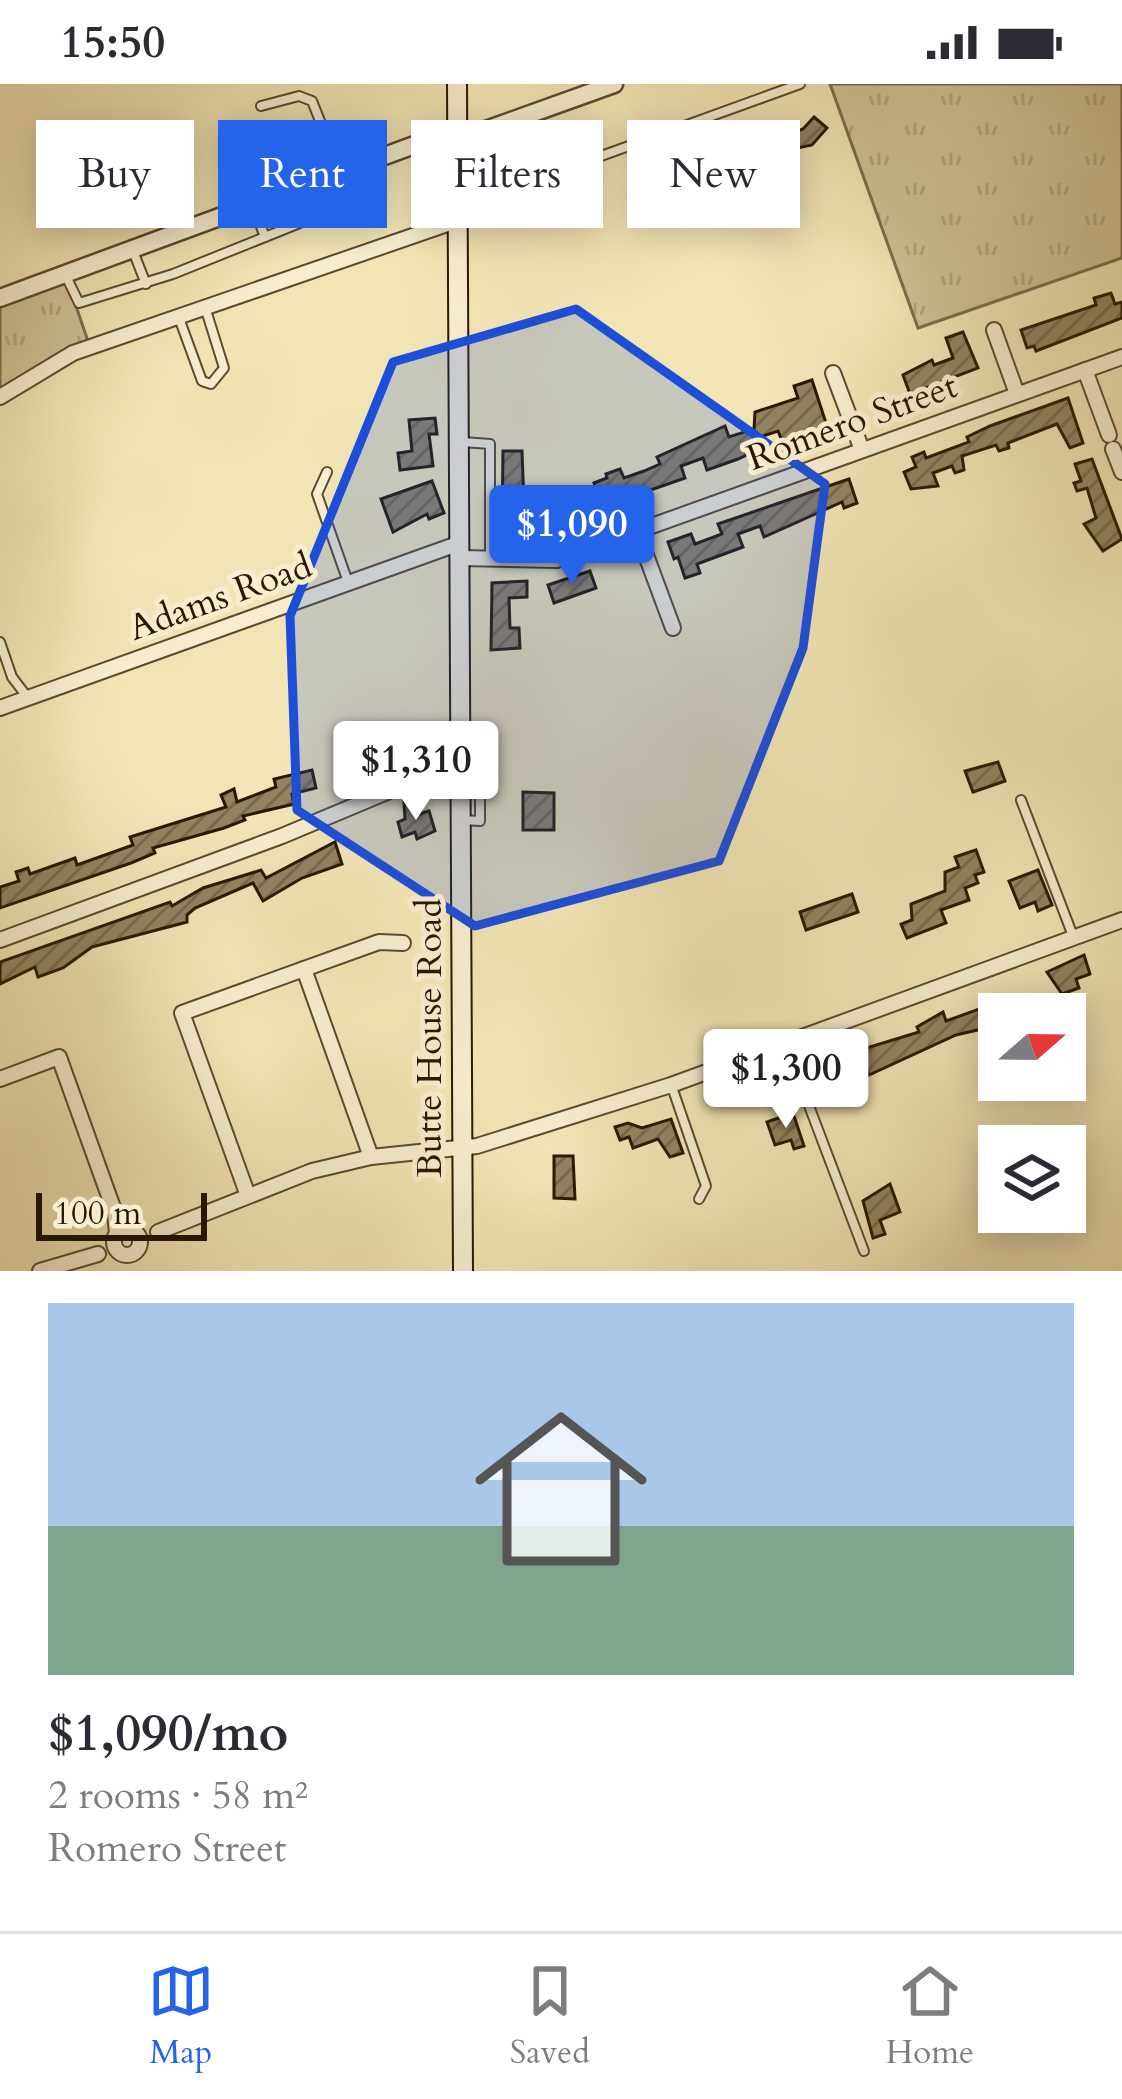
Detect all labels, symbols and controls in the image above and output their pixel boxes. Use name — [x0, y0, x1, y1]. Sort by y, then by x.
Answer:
text: 15:50 — [60, 12, 165, 73]
chip: Buy — [36, 120, 194, 228]
chip: Rent — [218, 120, 387, 228]
chip: Filters — [411, 120, 603, 228]
chip: New — [627, 120, 800, 228]
street label: Romero Street — [740, 361, 964, 483]
pin: $1,090 — [474, 485, 670, 587]
text: $1,090 — [516, 497, 628, 550]
street label: Adams Road — [122, 541, 318, 653]
pin: $1,310 — [318, 721, 514, 823]
text: $1,310 — [360, 733, 472, 786]
street label: Butte House Road — [405, 898, 454, 1178]
north arrow — [978, 993, 1086, 1101]
map controls — [978, 993, 1086, 1233]
pin: $1,300 — [688, 1029, 884, 1131]
text: $1,300 — [730, 1041, 842, 1094]
button: layers — [978, 1125, 1086, 1233]
scale bar — [36, 1187, 207, 1240]
text: 100 m — [54, 1191, 141, 1236]
icon: home — [453, 1381, 669, 1597]
text: $1,090/mo — [48, 1699, 288, 1769]
text: 2 rooms · 58 m² — [48, 1769, 308, 1822]
text: Romero Street — [48, 1822, 286, 1875]
tab: Map — [148, 1958, 214, 2075]
tab: Saved — [510, 1958, 590, 2075]
tab: Home — [886, 1958, 974, 2075]

